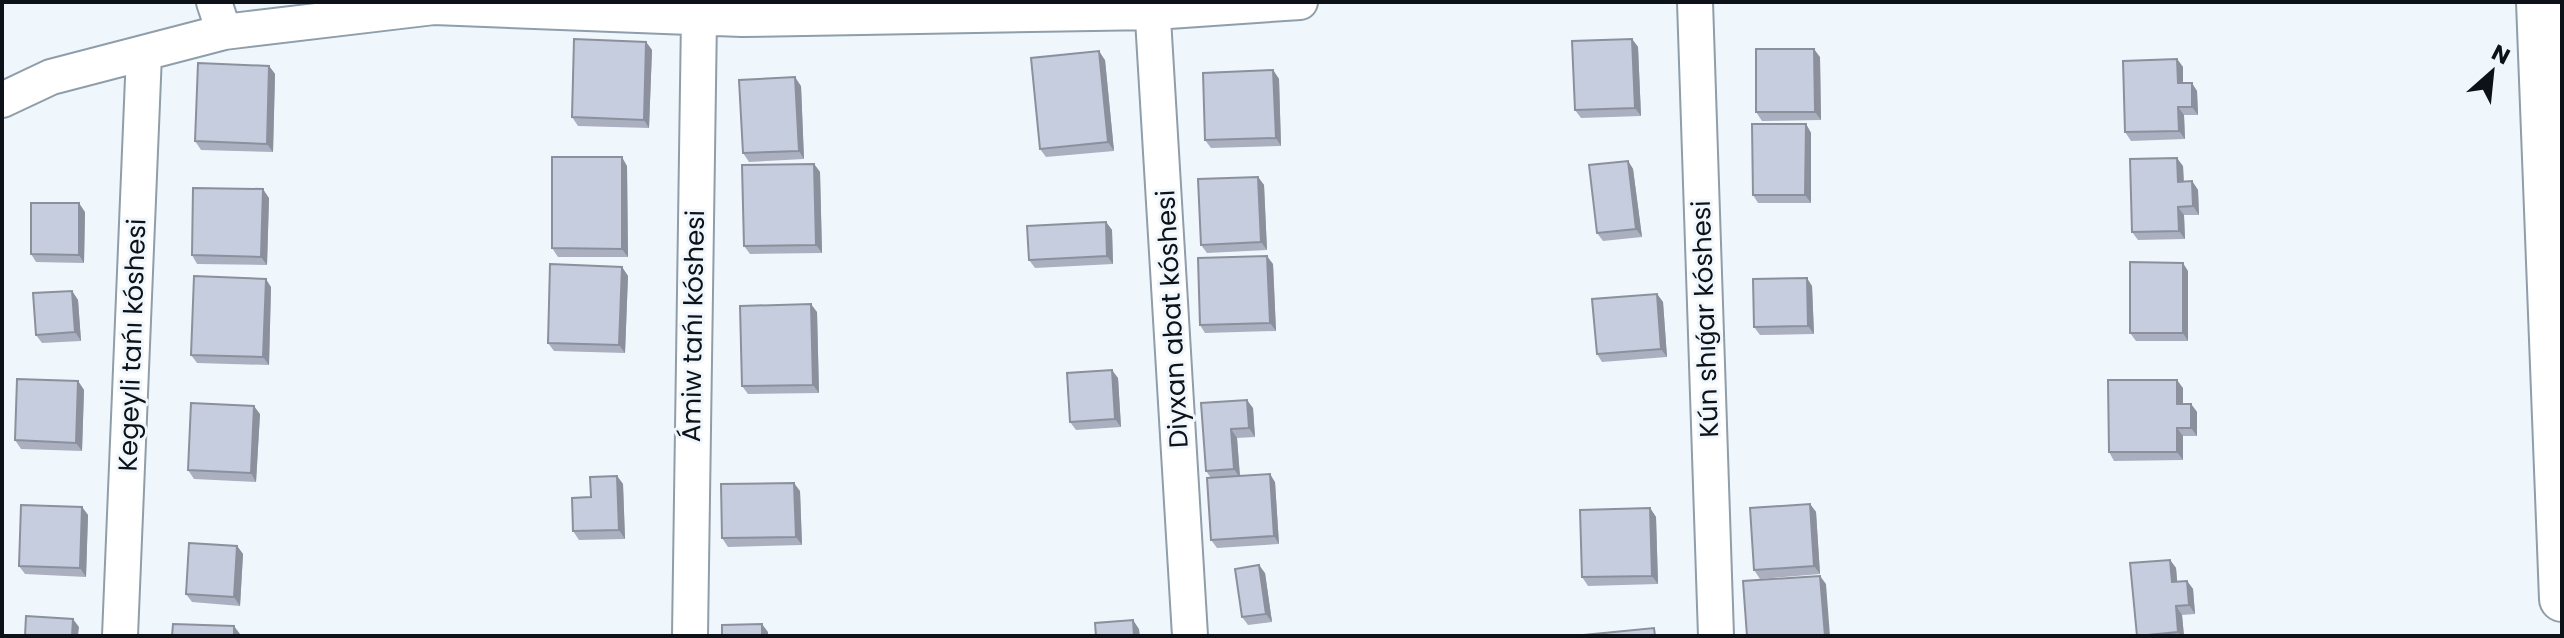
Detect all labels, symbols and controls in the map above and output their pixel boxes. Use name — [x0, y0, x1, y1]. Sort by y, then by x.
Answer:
north arrow — [2452, 32, 2532, 112]
text: N — [2486, 37, 2515, 72]
street label: Diyxan abat kóshesi — [1147, 189, 1197, 449]
street label: Kún shıǵar kóshesi — [1683, 200, 1727, 438]
street label: Ámiw tańı kóshesi — [673, 210, 713, 442]
street label: Kegeyli tańı kóshesi — [110, 218, 154, 472]

